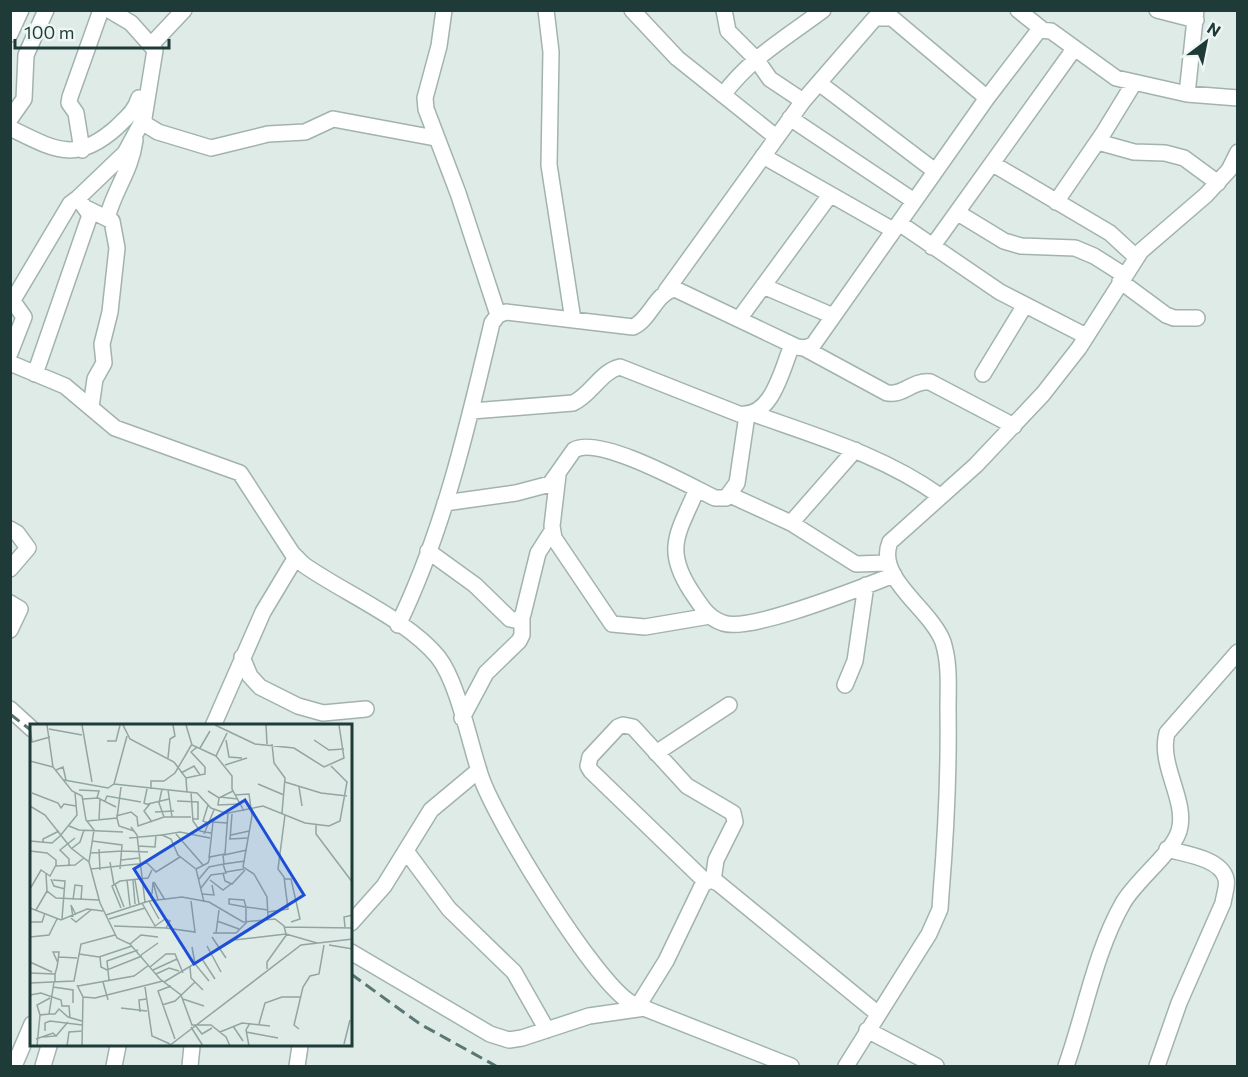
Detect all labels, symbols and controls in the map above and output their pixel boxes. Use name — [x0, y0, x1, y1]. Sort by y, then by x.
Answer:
scale bar — [15, 12, 170, 50]
north arrow — [1176, 12, 1236, 72]
text: N — [1204, 18, 1224, 40]
text: 100 m — [24, 21, 74, 43]
inset map — [30, 724, 352, 1047]

